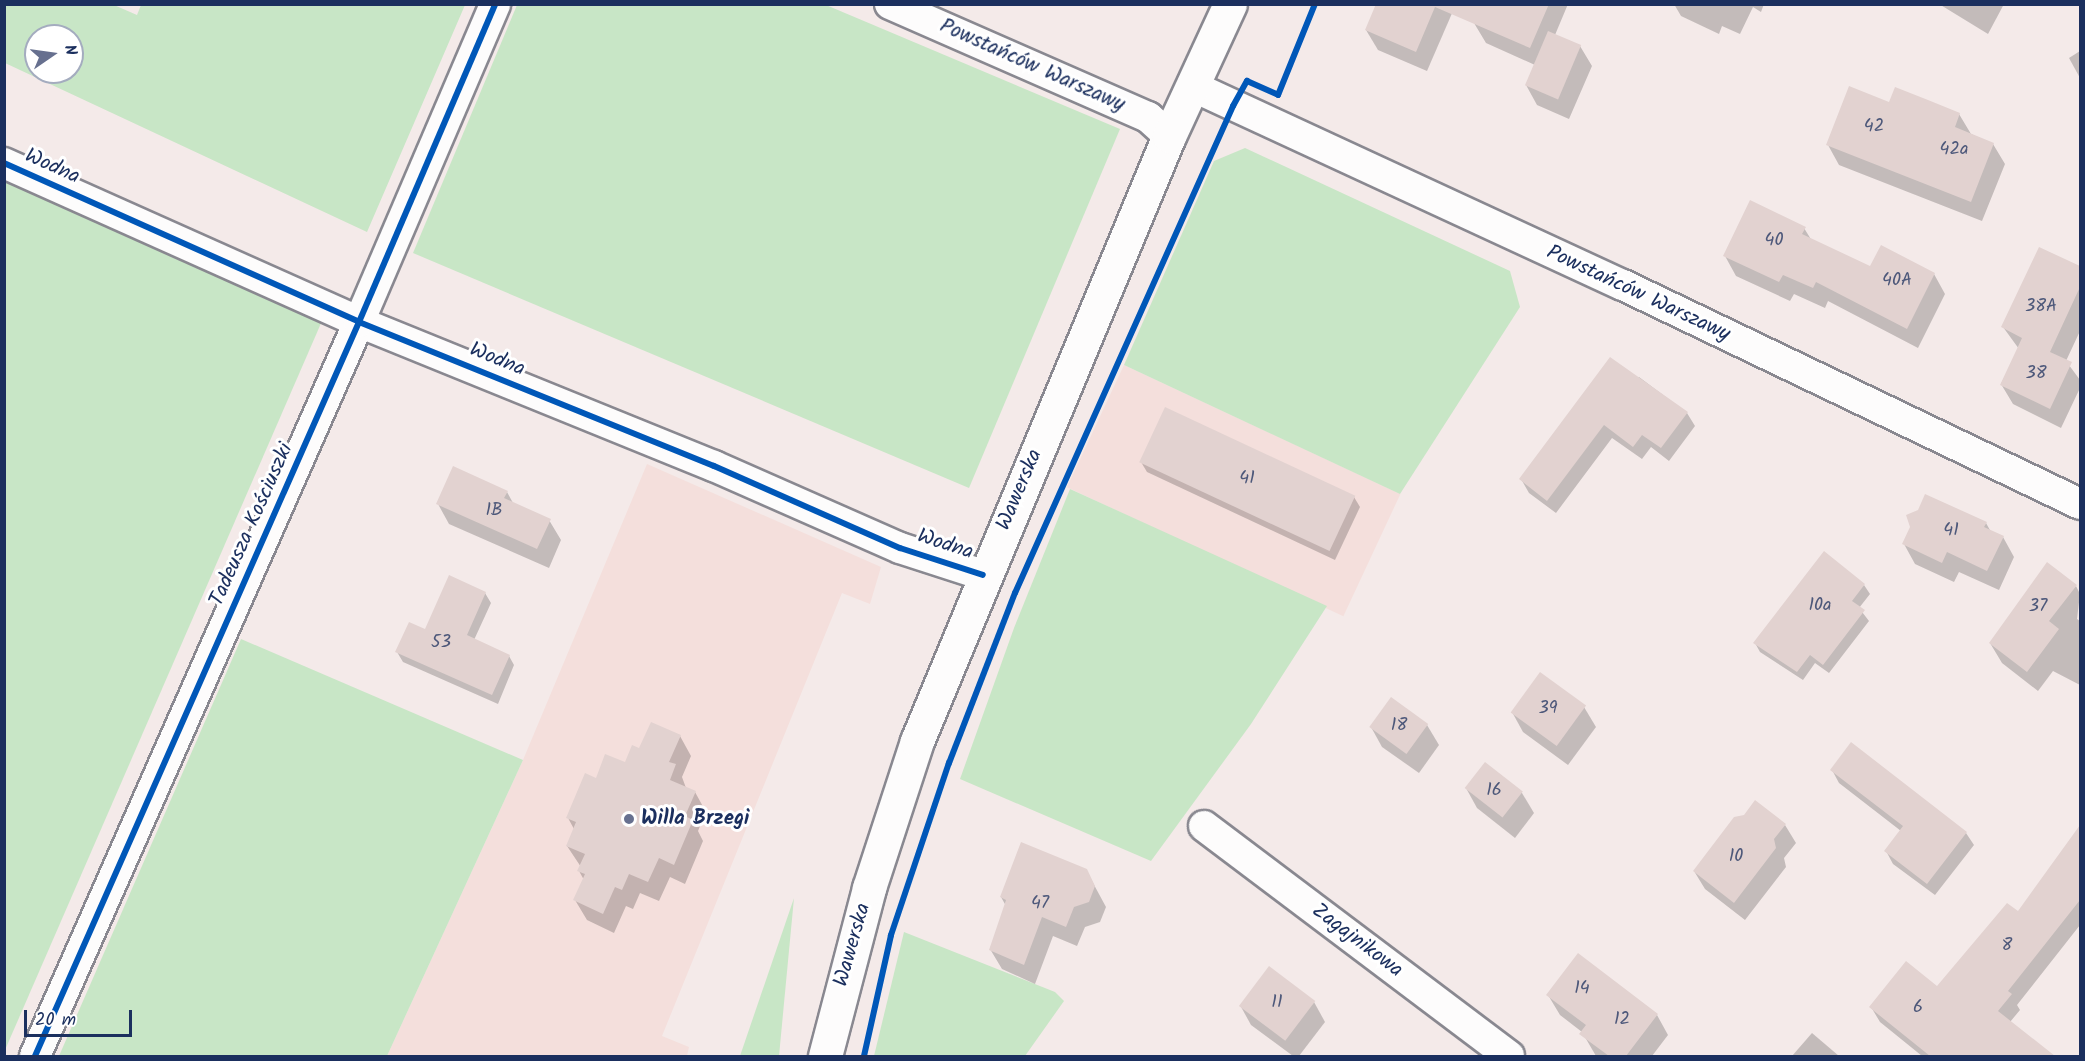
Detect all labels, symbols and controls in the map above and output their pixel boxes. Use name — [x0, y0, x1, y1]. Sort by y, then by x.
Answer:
street label: Powstańców Warszawy — [936, 14, 1128, 118]
north arrow — [24, 24, 84, 84]
text: N — [57, 43, 83, 58]
house number: 42 — [1864, 116, 1884, 138]
house number: 42a — [1940, 139, 1968, 161]
street label: Wodna — [21, 144, 83, 190]
house number: 40 — [1765, 230, 1783, 252]
street label: Powstańców Warszawy — [1542, 240, 1734, 348]
house number: 40A — [1882, 270, 1912, 292]
house number: 38A — [2025, 296, 2057, 318]
street label: Wodna — [466, 338, 528, 382]
house number: 38 — [2025, 363, 2047, 385]
street label: Tadeusza Kościuszki — [205, 440, 299, 610]
street label: Wawerska — [992, 446, 1048, 534]
house number: 41 — [1239, 468, 1255, 490]
house number: 1B — [485, 500, 503, 522]
house number: 41 — [1943, 520, 1959, 542]
street label: Wodna — [914, 524, 976, 566]
house number: 10a — [1808, 595, 1832, 617]
house number: 37 — [2029, 596, 2047, 618]
house number: 53 — [431, 632, 451, 654]
house number: 39 — [1538, 698, 1558, 720]
house number: 18 — [1391, 715, 1407, 737]
house number: 16 — [1486, 780, 1502, 802]
place label: Willa Brzegi — [641, 806, 750, 832]
marker: Willa Brzegi — [622, 812, 636, 826]
house number: 10 — [1729, 846, 1743, 868]
house number: 47 — [1031, 893, 1049, 915]
street label: Zagajnikowa — [1306, 899, 1408, 983]
street label: Wawerska — [829, 900, 877, 990]
house number: 8 — [2002, 935, 2012, 957]
house number: 14 — [1574, 978, 1590, 1000]
house number: 11 — [1271, 992, 1283, 1014]
house number: 6 — [1913, 997, 1923, 1019]
scale bar — [27, 998, 135, 1036]
text: 20 m — [35, 1006, 76, 1035]
house number: 12 — [1614, 1009, 1630, 1031]

